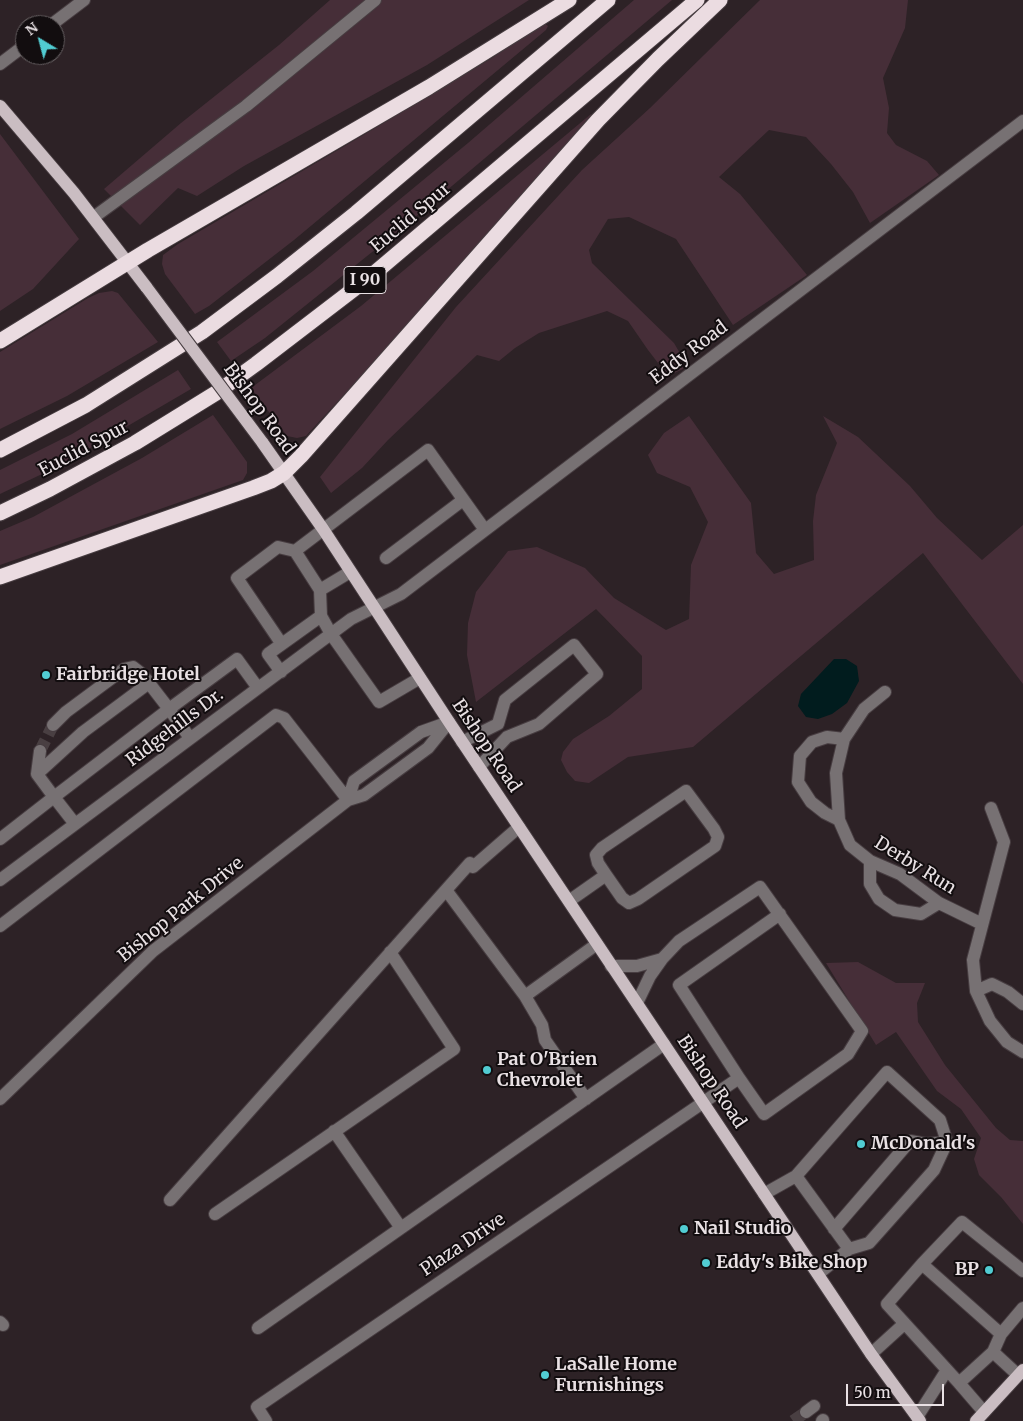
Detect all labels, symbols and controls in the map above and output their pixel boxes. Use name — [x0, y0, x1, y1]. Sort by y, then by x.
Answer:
north arrow — [15, 15, 65, 65]
text: N — [22, 18, 41, 39]
street label: Euclid Spur — [366, 178, 456, 258]
road number: I 90 — [344, 266, 386, 294]
street label: Eddy Road — [646, 317, 732, 389]
street label: Bishop Road — [219, 359, 299, 459]
street label: Euclid Spur — [35, 416, 133, 482]
place label: Fairbridge Hotel — [56, 664, 200, 686]
marker: Fairbridge Hotel — [40, 669, 52, 681]
street label: Ridgehills Dr. — [122, 684, 228, 772]
street label: Bishop Road — [447, 695, 525, 797]
street label: Derby Run — [870, 832, 960, 900]
street label: Bishop Park Drive — [114, 853, 248, 967]
street label: Bishop Road — [672, 1031, 750, 1133]
place label: Pat O'Brien Chevrolet — [497, 1049, 597, 1092]
marker: Pat O'Brien Chevrolet — [481, 1064, 493, 1076]
place label: McDonald's — [871, 1133, 975, 1155]
marker: McDonald's — [855, 1138, 867, 1150]
street label: Plaza Drive — [417, 1209, 509, 1281]
place label: Nail Studio — [694, 1218, 792, 1240]
marker: Nail Studio — [678, 1223, 690, 1235]
place label: Eddy's Bike Shop — [716, 1252, 867, 1274]
marker: Eddy's Bike Shop — [700, 1257, 712, 1269]
place label: BP — [955, 1259, 979, 1281]
marker: BP — [983, 1264, 995, 1276]
place label: LaSalle Home Furnishings — [555, 1354, 677, 1396]
marker: LaSalle Home Furnishings — [539, 1369, 551, 1381]
scale bar — [848, 1374, 946, 1406]
text: 50 m — [854, 1383, 891, 1402]

